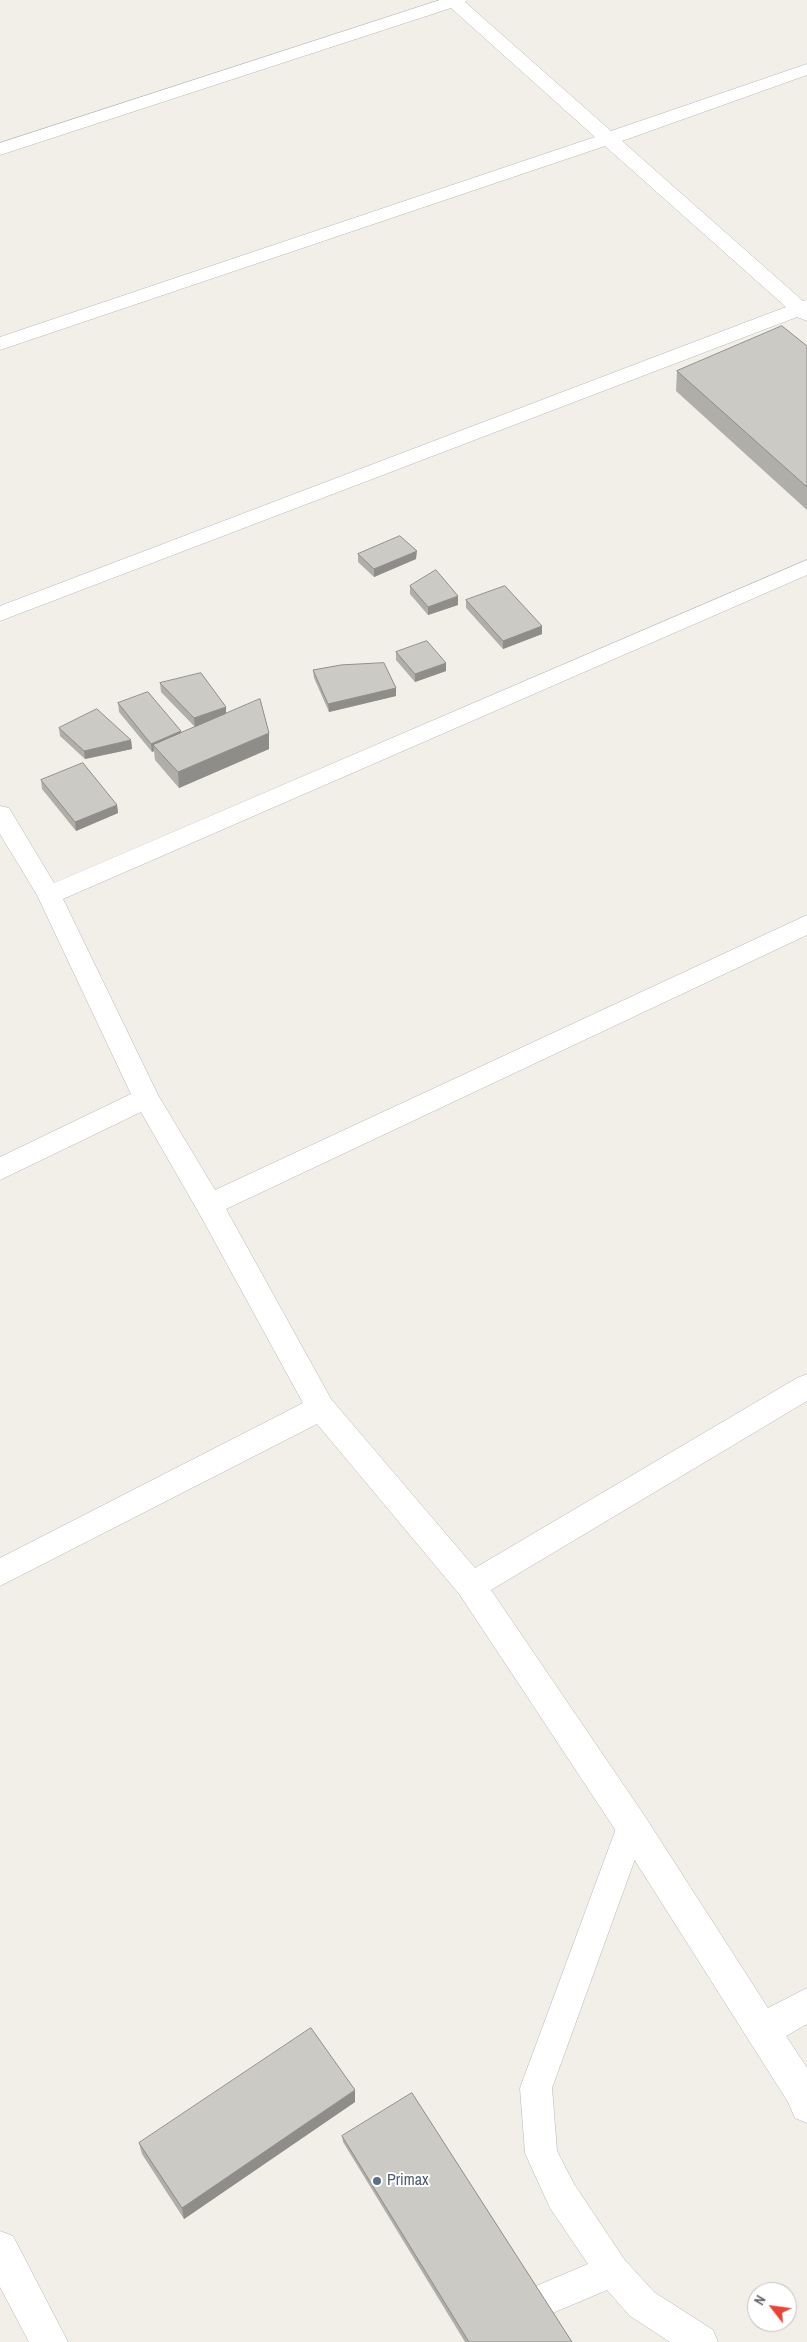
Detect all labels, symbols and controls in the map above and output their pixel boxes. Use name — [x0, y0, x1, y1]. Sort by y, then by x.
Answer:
place label: Primax — [387, 2171, 429, 2191]
marker: Primax — [371, 2175, 383, 2187]
north arrow — [747, 2282, 797, 2332]
text: N — [750, 2292, 770, 2308]

